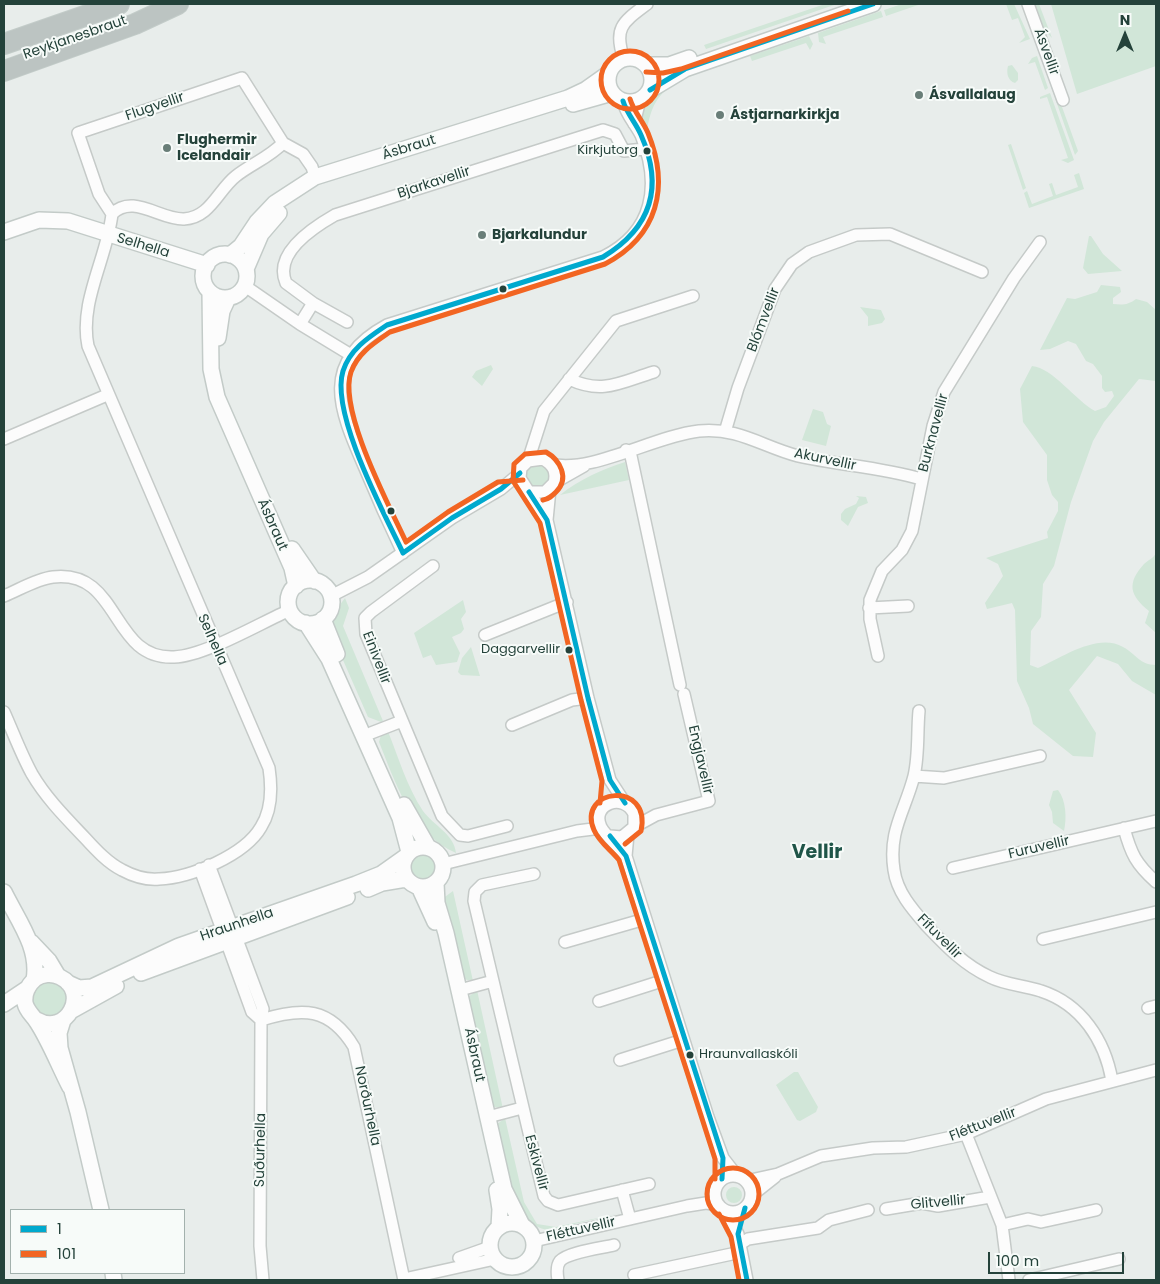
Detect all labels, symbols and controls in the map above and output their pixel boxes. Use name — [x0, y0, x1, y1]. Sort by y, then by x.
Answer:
north arrow — [1100, 10, 1150, 60]
text: N — [1120, 10, 1130, 30]
street label: Reykjanesbraut — [21, 12, 129, 64]
street label: Ásvellir — [1030, 26, 1062, 78]
place label: Ásvallalaug — [929, 87, 1016, 103]
street label: Flugvellir — [123, 89, 187, 125]
marker: Ásvallalaug — [913, 89, 925, 101]
place label: Ástjarnarkirkja — [730, 107, 839, 123]
marker: Ástjarnarkirkja — [714, 109, 726, 121]
place label: Flughermir Icelandair — [177, 132, 257, 164]
street label: Ásbraut — [380, 132, 438, 164]
marker: Flughermir Icelandair — [161, 142, 173, 154]
place label: Kirkjutorg — [577, 143, 638, 159]
marker: Kirkjutorg — [642, 146, 652, 156]
street label: Bjarkavellir — [396, 163, 472, 203]
place label: Bjarkalundur — [492, 227, 587, 243]
marker: Bjarkalundur — [476, 229, 488, 241]
street label: Selhella — [115, 230, 171, 262]
unlabelled marker — [498, 284, 508, 294]
street label: Blómvellir — [744, 285, 784, 355]
street label: Burknavellir — [915, 392, 953, 474]
street label: Akurvellir — [792, 445, 858, 475]
street label: Ásbraut — [253, 496, 291, 554]
unlabelled marker — [386, 506, 396, 516]
street label: Selhella — [193, 612, 231, 668]
street label: Einivellir — [358, 629, 394, 687]
place label: Daggarvellir — [481, 642, 560, 658]
marker: Daggarvellir — [564, 645, 574, 655]
street label: Engjavellir — [684, 724, 716, 796]
street label: Furuvellir — [1007, 833, 1071, 863]
district label: Vellir — [792, 842, 842, 864]
street label: Hraunhella — [198, 905, 276, 945]
street label: Fífuvellir — [913, 911, 965, 963]
street label: Ásbraut — [460, 1026, 488, 1084]
place label: Hraunvallaskóli — [699, 1047, 798, 1063]
marker: Hraunvallaskóli — [685, 1050, 695, 1060]
street label: Norðurhella — [350, 1065, 384, 1147]
street label: Fléttuvellir — [947, 1105, 1019, 1145]
street label: Suðurhella — [252, 1113, 270, 1187]
street label: Eskivellir — [520, 1133, 552, 1193]
street label: Glitvellir — [910, 1192, 966, 1214]
legend — [10, 1209, 185, 1274]
street label: Fléttuvellir — [545, 1214, 617, 1246]
text: 1 — [57, 1218, 62, 1239]
scale bar — [990, 1242, 1126, 1274]
text: 101 — [57, 1243, 76, 1264]
text: 100 m — [996, 1250, 1039, 1271]

